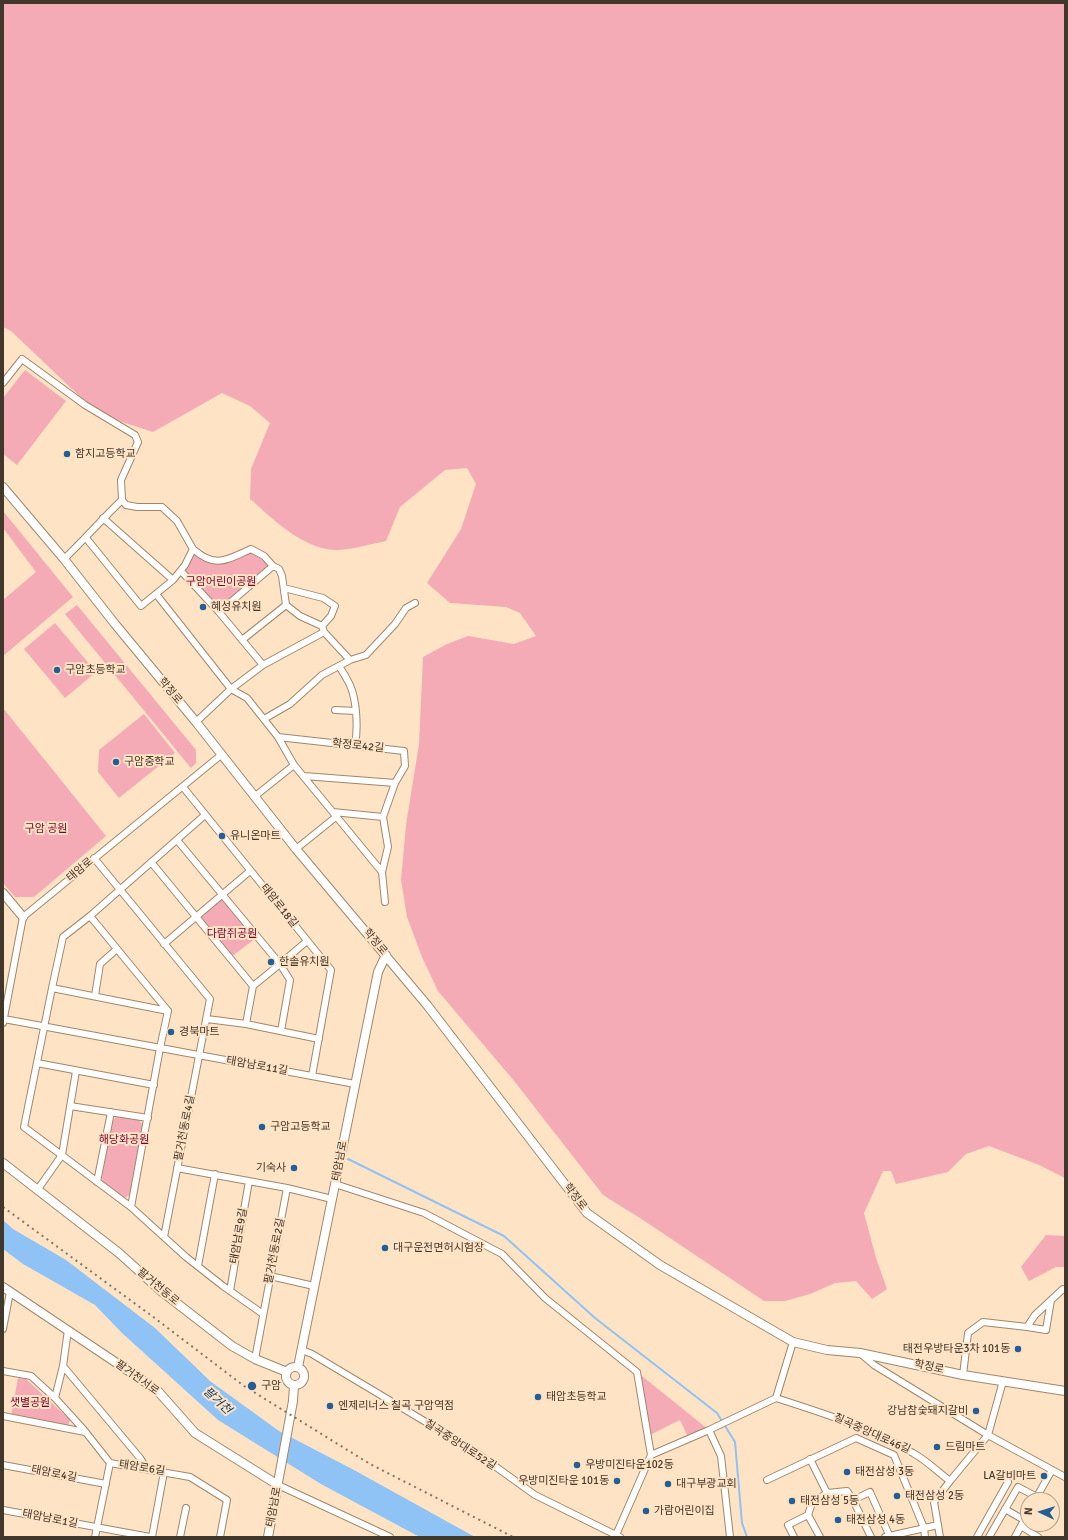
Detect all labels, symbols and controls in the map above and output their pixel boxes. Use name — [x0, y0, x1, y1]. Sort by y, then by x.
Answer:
place label: 함지고등학교 — [75, 447, 136, 461]
marker: 함지고등학교 — [62, 449, 72, 459]
park label: 구암어린이공원 — [186, 575, 256, 589]
place label: 혜성유치원 — [211, 600, 262, 614]
marker: 혜성유치원 — [198, 602, 208, 612]
place label: 구암초등학교 — [65, 663, 126, 677]
marker: 구암초등학교 — [52, 665, 62, 675]
street label: 학정로 — [155, 675, 185, 707]
street label: 학정로42길 — [331, 737, 385, 755]
place label: 구암중학교 — [124, 755, 175, 769]
marker: 구암중학교 — [111, 757, 121, 767]
park label: 구암 공원 — [25, 822, 67, 836]
place label: 유니온마트 — [230, 829, 281, 843]
marker: 유니온마트 — [217, 831, 227, 841]
street label: 태암로 — [64, 855, 96, 885]
street label: 태암로18길 — [257, 882, 301, 930]
street label: 학정로 — [360, 926, 390, 958]
park label: 다람쥐공원 — [207, 927, 257, 941]
place label: 한솔유치원 — [279, 955, 330, 969]
marker: 한솔유치원 — [266, 957, 276, 967]
place label: 경북마트 — [179, 1025, 219, 1039]
marker: 경북마트 — [166, 1027, 176, 1037]
street label: 태암남로11길 — [225, 1054, 289, 1078]
street label: 팔거천동로4길 — [172, 1094, 198, 1162]
place label: 구암고등학교 — [270, 1120, 331, 1134]
marker: 구암고등학교 — [257, 1122, 267, 1132]
park label: 해당화공원 — [99, 1133, 149, 1147]
street label: 태암남로 — [330, 1140, 350, 1182]
place label: 기숙사 — [256, 1161, 286, 1175]
marker: 기숙사 — [289, 1163, 299, 1173]
street label: 학정로 — [560, 1181, 590, 1213]
street label: 태암남로9길 — [228, 1207, 250, 1265]
street label: 팔거천동로2길 — [262, 1217, 288, 1285]
place label: 대구운전면허시험장 — [393, 1241, 484, 1255]
marker: 대구운전면허시험장 — [380, 1243, 390, 1253]
street label: 팔거천동로 — [134, 1266, 182, 1308]
place label: 태전우방타운3차 101동 — [903, 1342, 1010, 1356]
marker: 태전우방타운3차 101동 — [1013, 1344, 1023, 1354]
street label: 학정로 — [913, 1357, 945, 1377]
street label: 팔거천서로 — [113, 1358, 161, 1398]
place label: 구암 — [261, 1379, 281, 1393]
marker: 구암 — [246, 1380, 258, 1392]
water label: 팔거천 — [200, 1384, 234, 1418]
place label: 태암초등학교 — [546, 1390, 607, 1404]
marker: 태암초등학교 — [533, 1392, 543, 1402]
park label: 샛별공원 — [10, 1396, 50, 1410]
place label: 엔제리너스 칠곡 구암역점 — [338, 1399, 454, 1413]
marker: 엔제리너스 칠곡 구암역점 — [325, 1401, 335, 1411]
place label: 강남참숯돼지갈비 — [887, 1404, 968, 1418]
marker: 강남참숯돼지갈비 — [971, 1406, 981, 1416]
street label: 칠곡중앙대로46길 — [832, 1411, 912, 1457]
street label: 칠곡중앙대로52길 — [422, 1417, 498, 1473]
place label: 드림마트 — [945, 1440, 985, 1454]
marker: 드림마트 — [932, 1442, 942, 1452]
street label: 태암로6길 — [118, 1458, 166, 1478]
place label: 우방미진타운102동 — [585, 1458, 674, 1472]
marker: 우방미진타운102동 — [572, 1460, 582, 1470]
street label: 태암로4길 — [30, 1463, 78, 1485]
place label: 태전삼성 3동 — [855, 1465, 914, 1479]
marker: 태전삼성 3동 — [842, 1467, 852, 1477]
place label: LA갈비마트 — [983, 1469, 1036, 1483]
marker: LA갈비마트 — [1039, 1471, 1049, 1481]
place label: 우방미진타운 101동 — [518, 1474, 609, 1488]
marker: 우방미진타운 101동 — [612, 1476, 622, 1486]
place label: 대구부광교회 — [676, 1477, 737, 1491]
marker: 대구부광교회 — [663, 1479, 673, 1489]
street label: 태암남로 — [264, 1486, 284, 1528]
place label: 태전삼성 2동 — [905, 1489, 964, 1503]
marker: 태전삼성 2동 — [892, 1491, 902, 1501]
north arrow — [1020, 1492, 1060, 1532]
place label: 태전삼성 5동 — [800, 1494, 859, 1508]
marker: 태전삼성 5동 — [787, 1496, 797, 1506]
place label: 가람어린이집 — [654, 1504, 715, 1518]
marker: 가람어린이집 — [641, 1506, 651, 1516]
street label: 태암남로1길 — [21, 1507, 79, 1531]
text: N — [1022, 1507, 1035, 1515]
place label: 태전삼성 4동 — [846, 1513, 905, 1527]
marker: 태전삼성 4동 — [833, 1515, 843, 1525]

